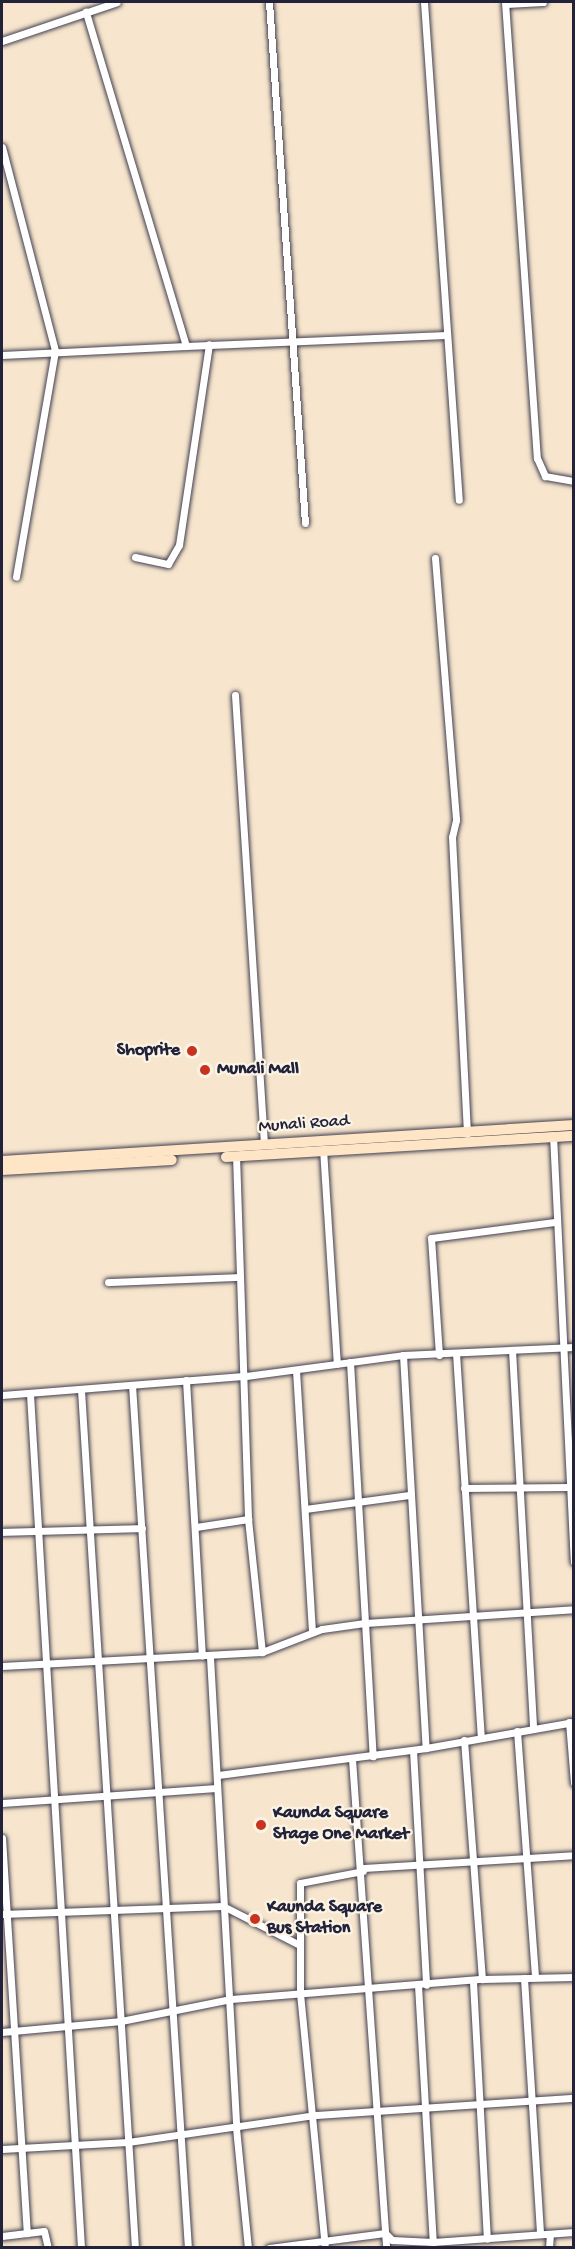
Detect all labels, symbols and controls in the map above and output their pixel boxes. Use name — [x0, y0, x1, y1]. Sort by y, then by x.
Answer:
place label: Shoprite — [117, 1040, 180, 1062]
marker: Shoprite — [185, 1044, 199, 1058]
place label: Munali Mall — [217, 1059, 299, 1081]
marker: Munali Mall — [198, 1063, 212, 1077]
street label: Munali Road — [258, 1111, 350, 1139]
place label: Kaunda Square Stage One Market — [273, 1804, 409, 1846]
marker: Kaunda Square Stage One Market — [254, 1818, 268, 1832]
place label: Kaunda Square Bus Station — [267, 1898, 382, 1940]
marker: Kaunda Square Bus Station — [248, 1912, 262, 1926]

